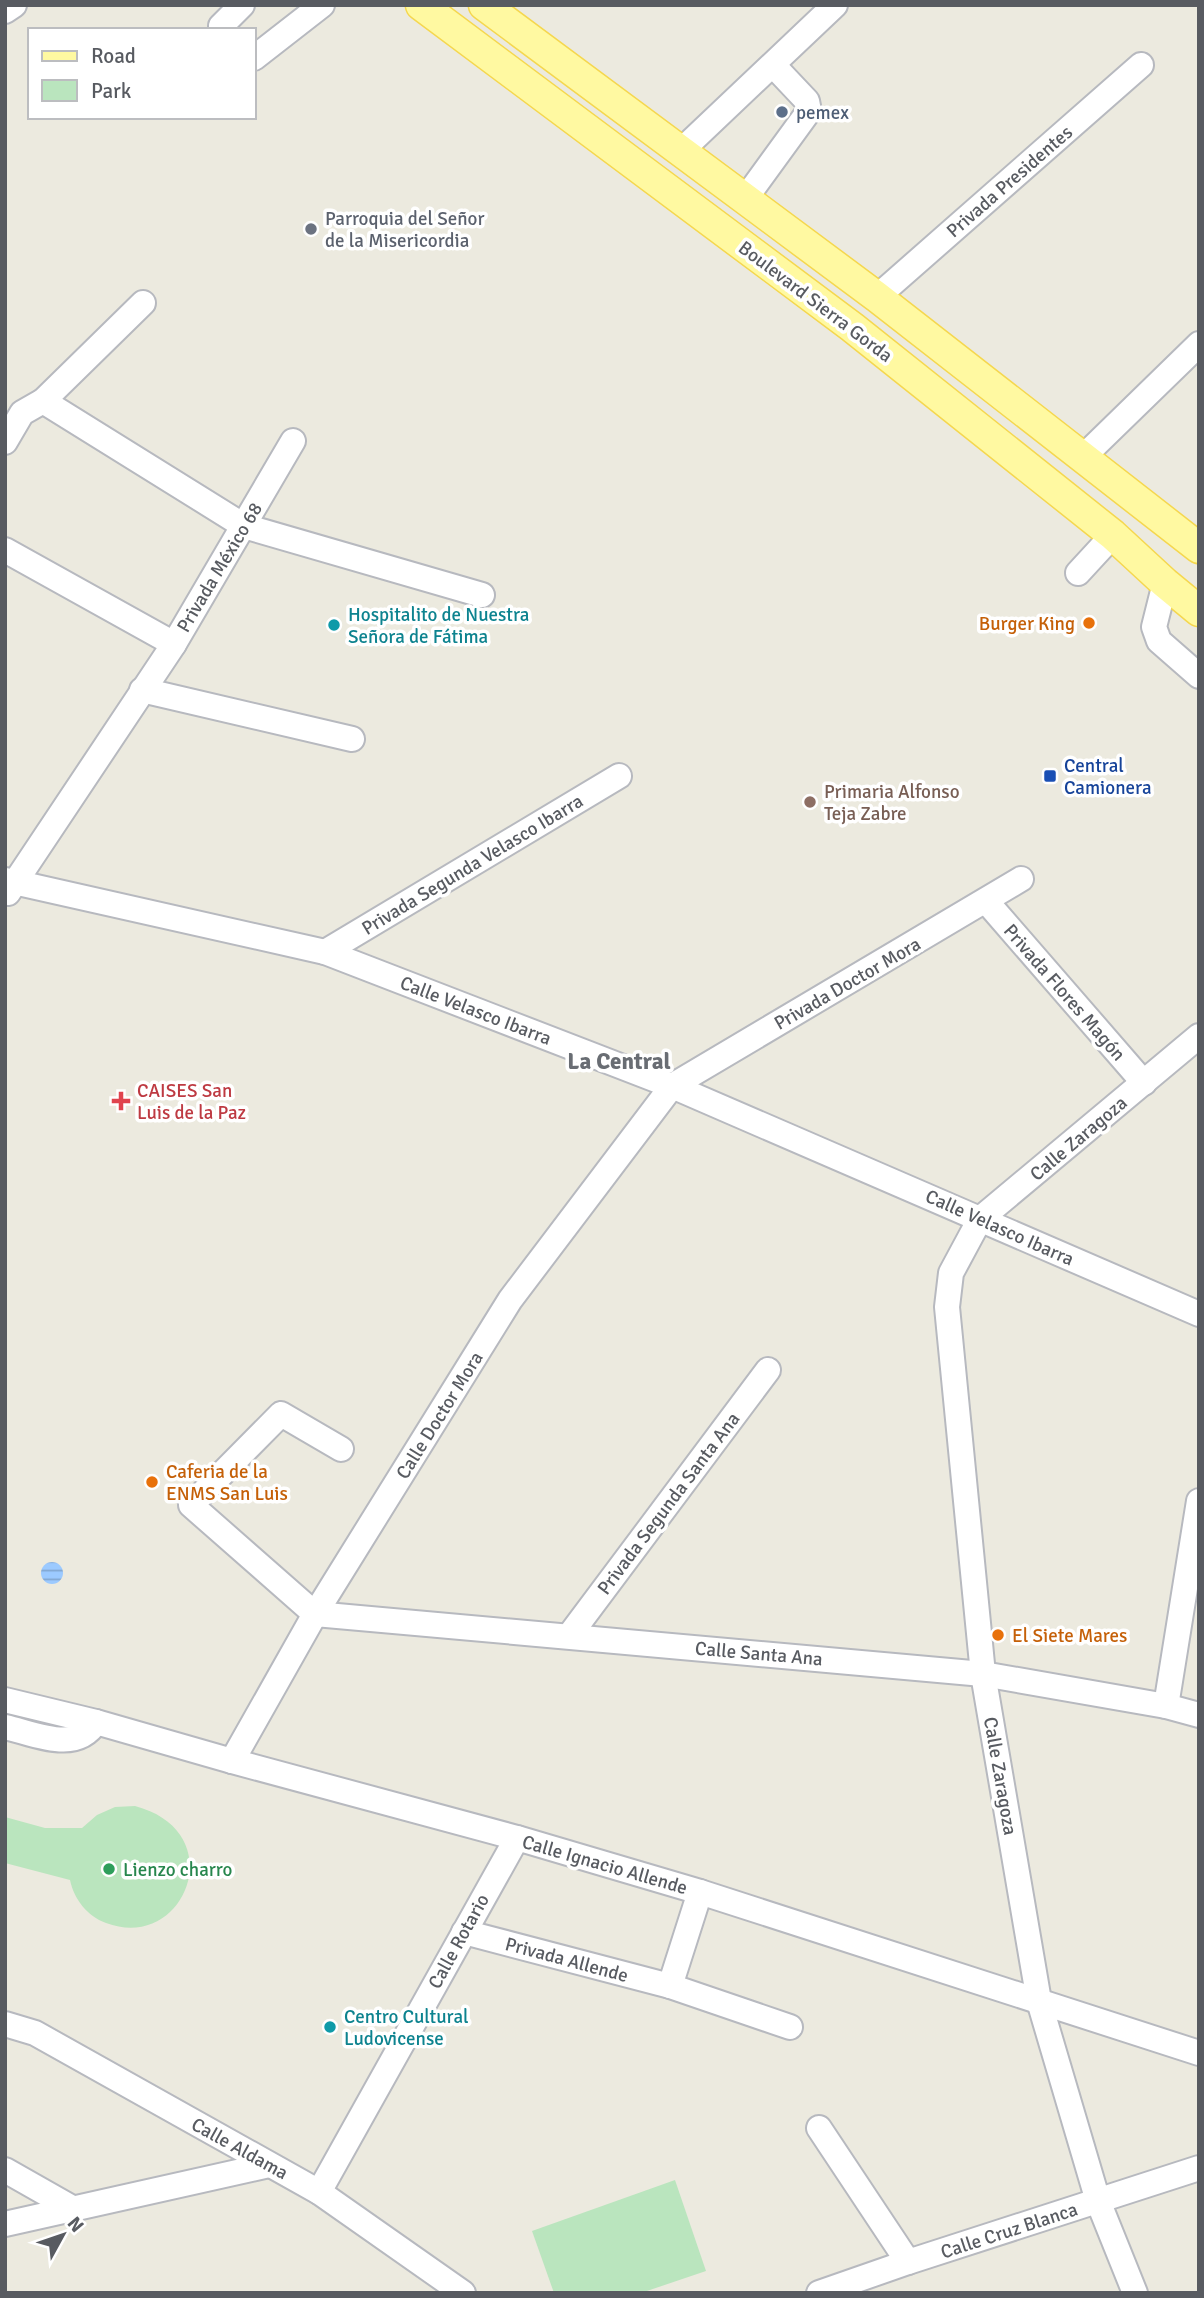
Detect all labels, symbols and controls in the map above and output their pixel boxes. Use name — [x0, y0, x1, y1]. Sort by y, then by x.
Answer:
legend — [28, 28, 256, 119]
text: Road — [91, 43, 136, 69]
text: Park — [91, 78, 132, 104]
place label: pemex — [796, 101, 849, 125]
marker: pemex — [774, 104, 790, 120]
street label: Privada Presidentes — [942, 120, 1078, 243]
place label: Parroquia del Señor de la Misericordia — [325, 207, 484, 253]
marker: Parroquia del Señor de la Misericordia — [303, 221, 319, 237]
street label: Boulevard Sierra Gorda — [733, 236, 897, 368]
street label: Privada México 68 — [172, 498, 268, 637]
place label: Hospitalito de Nuestra Señora de Fátima — [348, 603, 529, 649]
place label: Burger King — [979, 612, 1075, 636]
marker: Burger King — [1081, 615, 1097, 631]
marker: Hospitalito de Nuestra Señora de Fátima — [326, 617, 342, 633]
place label: Central Camionera — [1064, 754, 1152, 800]
marker: Central Camionera — [1042, 768, 1058, 784]
place label: Primaria Alfonso Teja Zabre — [824, 780, 960, 826]
street label: Privada Segunda Velasco Ibarra — [357, 789, 588, 941]
marker: Primaria Alfonso Teja Zabre — [802, 794, 818, 810]
street label: Privada Flores Magón — [998, 919, 1130, 1066]
street label: Privada Doctor Mora — [770, 932, 925, 1036]
street label: Calle Velasco Ibarra — [397, 971, 555, 1051]
district label: La Central — [567, 1047, 671, 1076]
place label: CAISES San Luis de la Paz — [137, 1079, 246, 1125]
marker: CAISES San Luis de la Paz — [111, 1091, 131, 1111]
street label: Calle Zaragoza — [1025, 1091, 1132, 1186]
street label: Calle Velasco Ibarra — [922, 1184, 1078, 1271]
street label: Calle Doctor Mora — [391, 1347, 489, 1484]
street label: Privada Segunda Santa Ana — [592, 1408, 745, 1600]
place label: Caferia de la ENMS San Luis — [166, 1460, 288, 1506]
marker: Caferia de la ENMS San Luis — [144, 1474, 160, 1490]
place label: El Siete Mares — [1012, 1624, 1127, 1648]
marker: El Siete Mares — [990, 1627, 1006, 1643]
street label: Calle Santa Ana — [694, 1636, 824, 1672]
street label: Calle Zaragoza — [978, 1715, 1022, 1837]
street label: Calle Ignacio Allende — [519, 1830, 690, 1900]
place label: Lienzo charro — [123, 1858, 232, 1882]
marker: Lienzo charro — [101, 1861, 117, 1877]
street label: Calle Rotario — [423, 1890, 495, 1993]
street label: Privada Allende — [503, 1932, 631, 1988]
place label: Centro Cultural Ludovicense — [344, 2005, 469, 2051]
marker: Centro Cultural Ludovicense — [322, 2019, 338, 2035]
street label: Calle Aldama — [187, 2112, 292, 2185]
street label: Calle Cruz Blanca — [938, 2197, 1081, 2264]
north arrow — [28, 2200, 98, 2270]
text: N — [62, 2212, 89, 2237]

